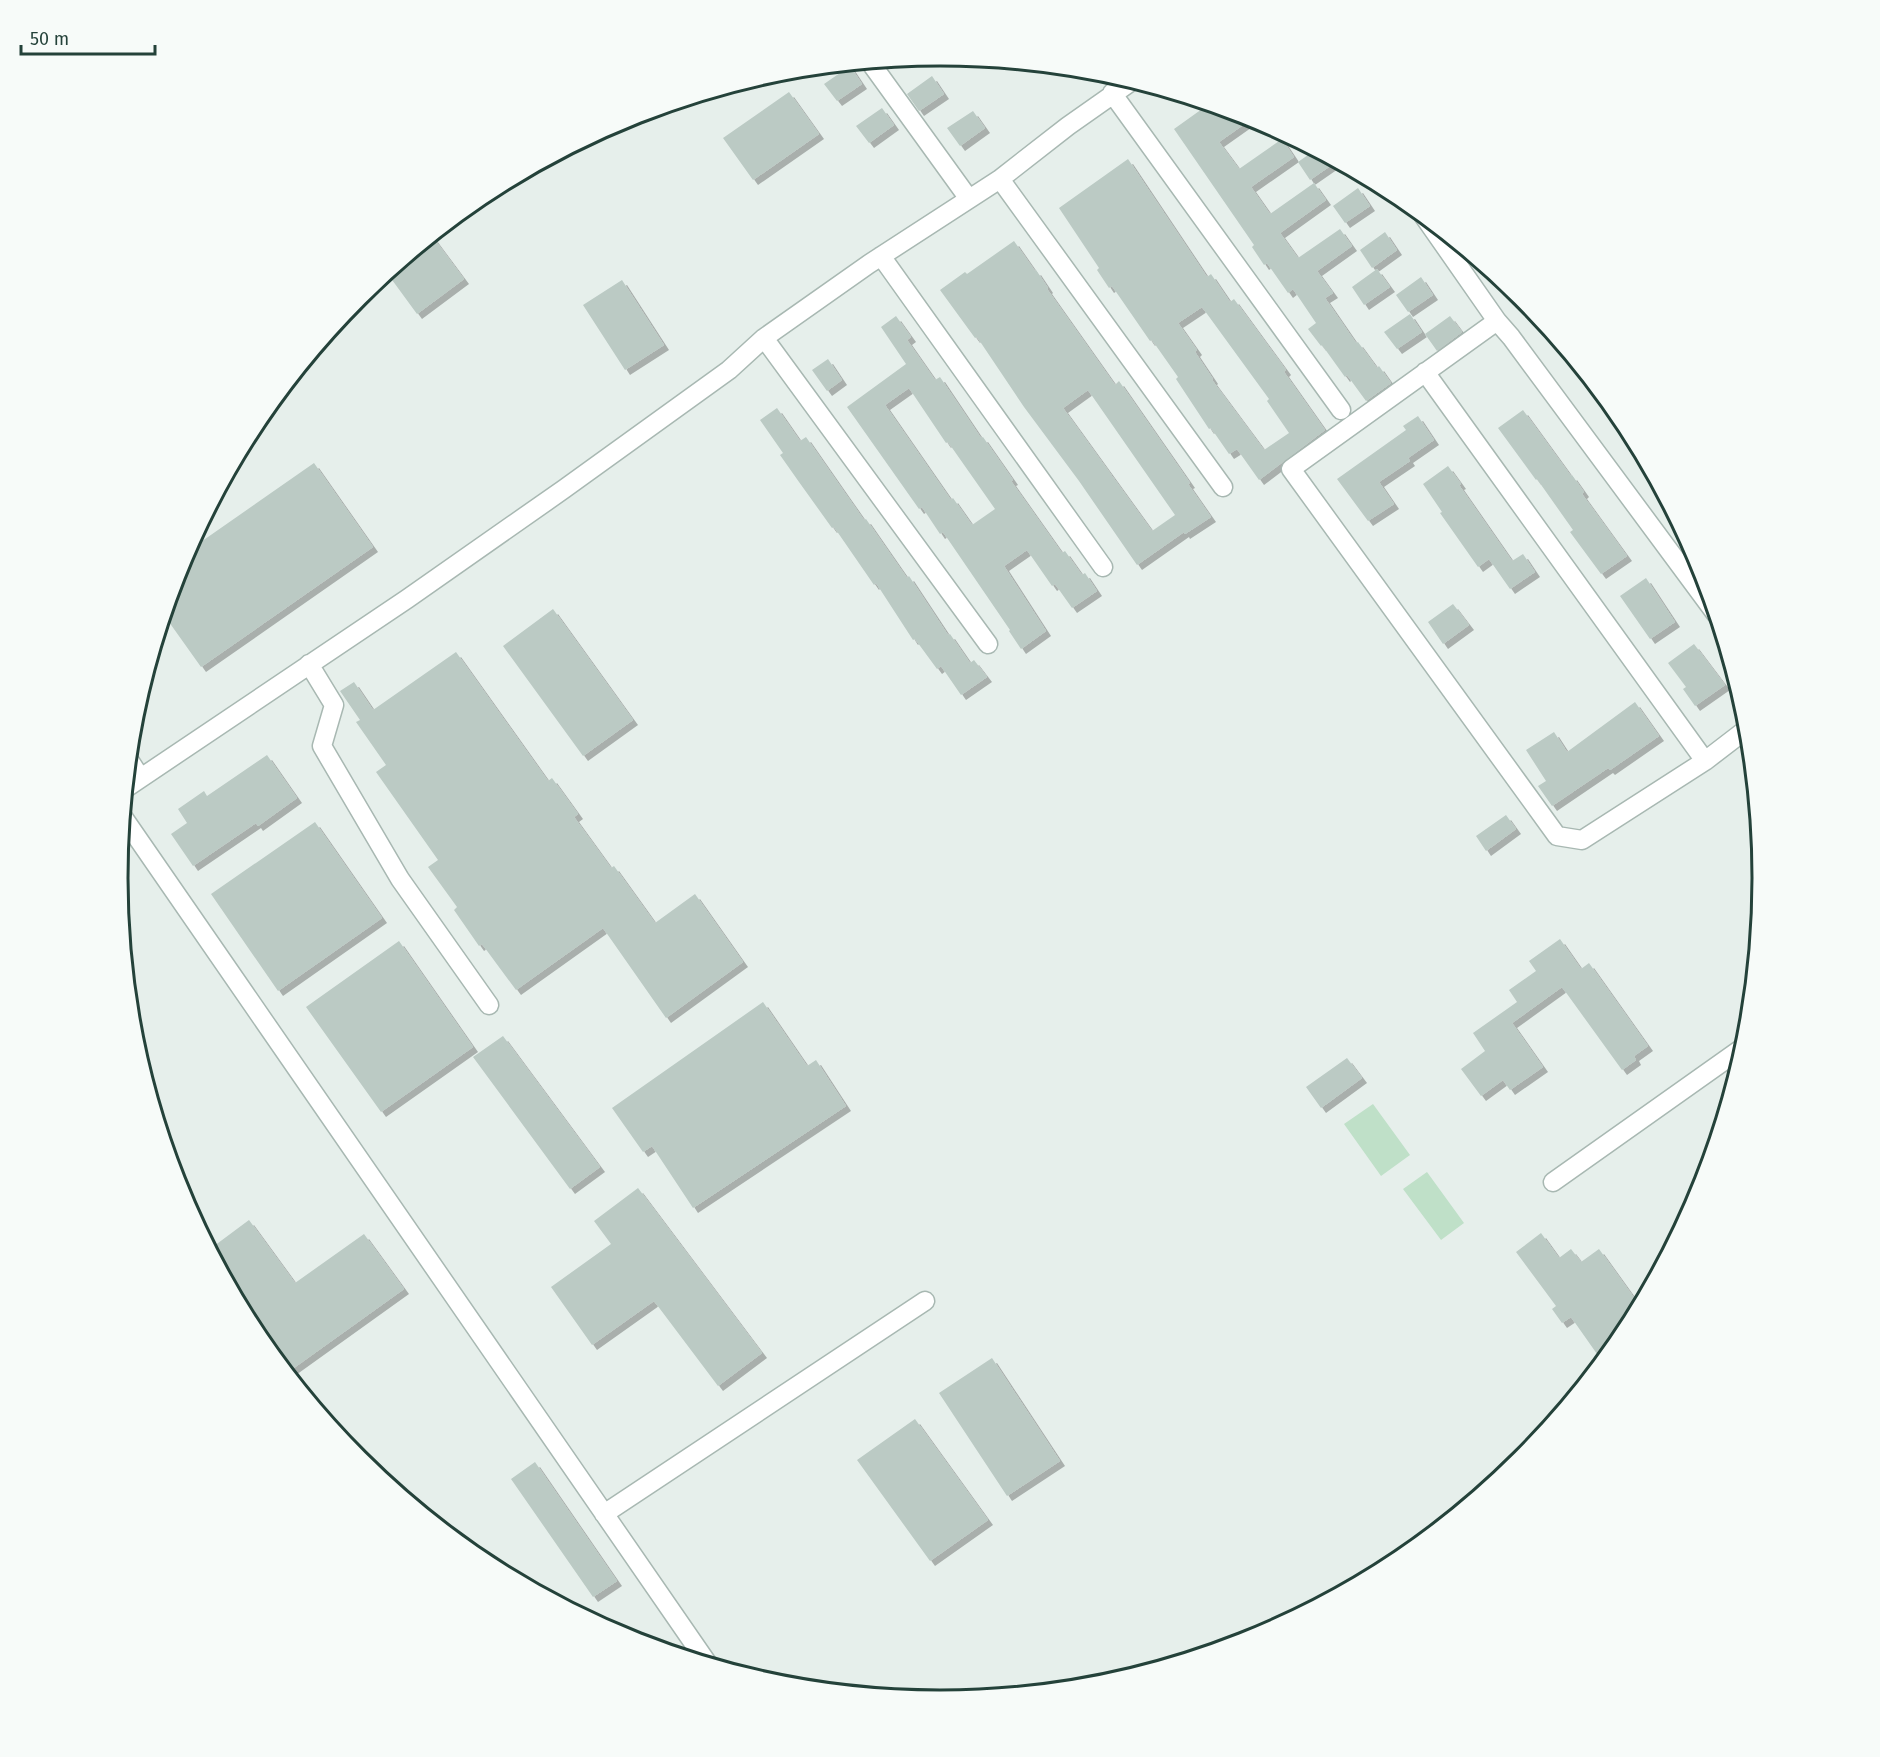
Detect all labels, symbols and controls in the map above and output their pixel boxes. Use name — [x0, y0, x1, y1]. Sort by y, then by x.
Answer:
scale bar — [21, 18, 154, 56]
text: 50 m — [30, 28, 69, 50]

